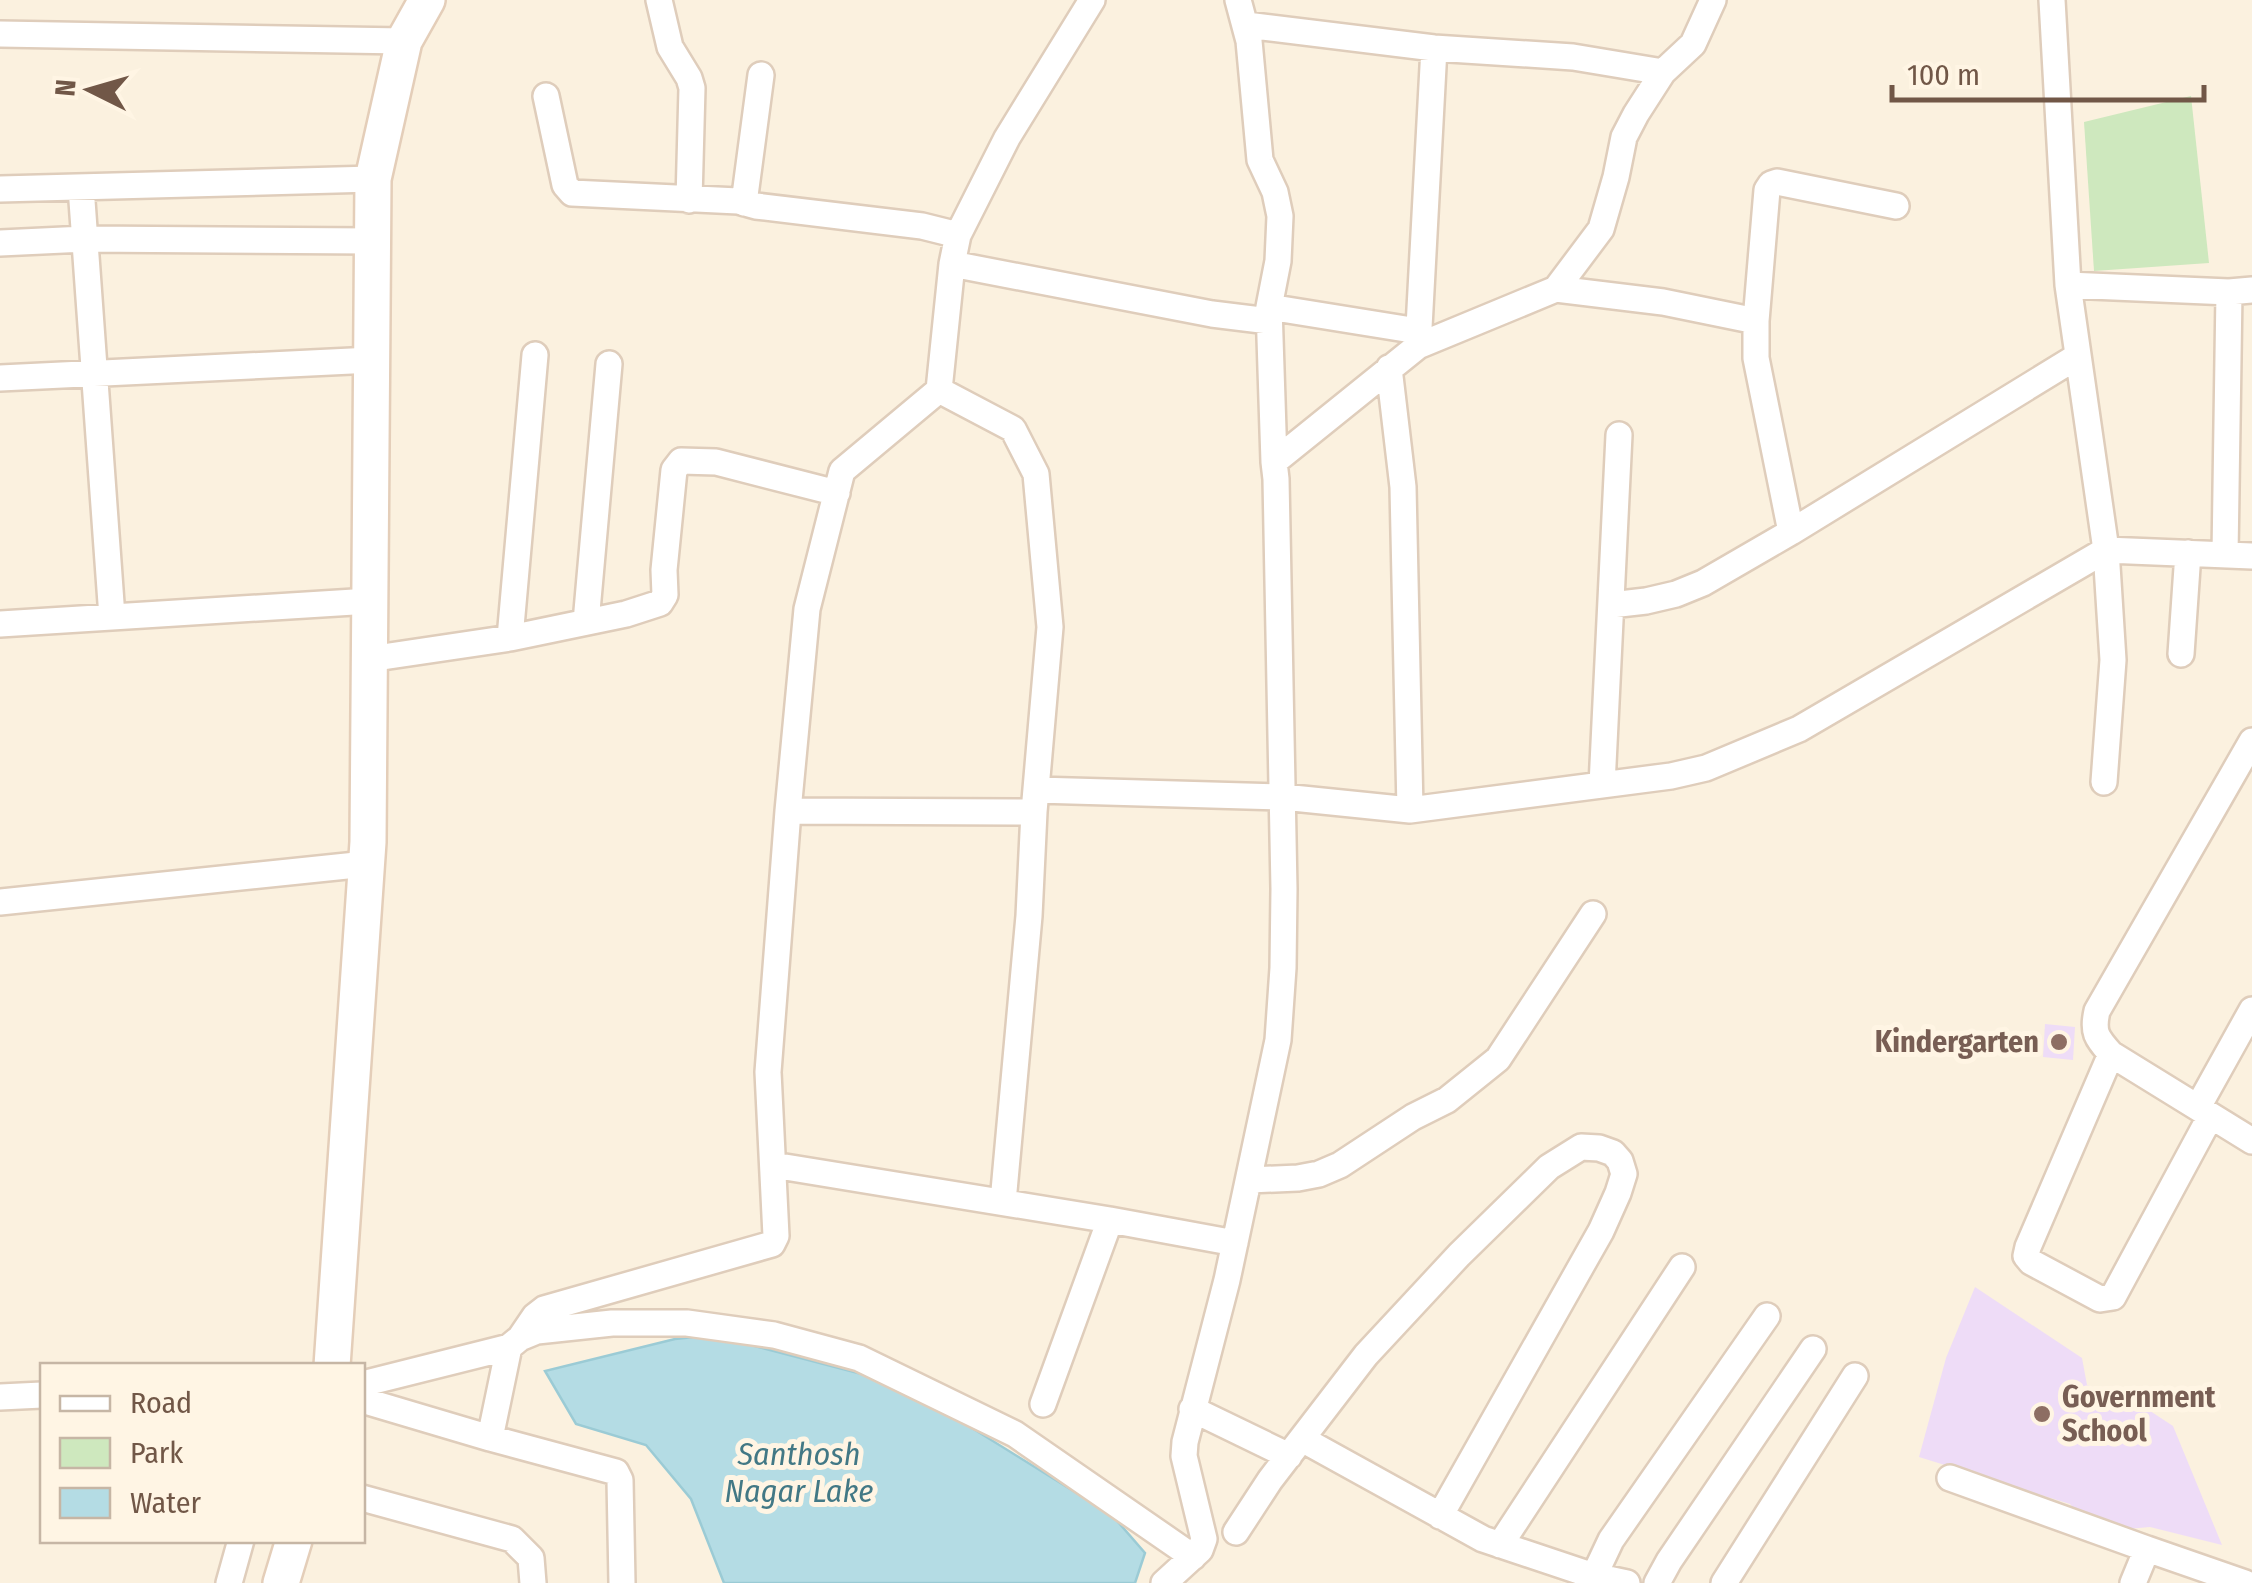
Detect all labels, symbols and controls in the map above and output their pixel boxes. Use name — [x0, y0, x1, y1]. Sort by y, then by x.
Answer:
north arrow — [40, 40, 140, 140]
scale bar — [1892, 40, 2204, 102]
text: 100 m — [1907, 57, 1980, 93]
text: N — [48, 78, 83, 98]
place label: Kindergarten — [1875, 1024, 2039, 1060]
marker: Kindergarten — [2048, 1031, 2070, 1053]
legend — [40, 1363, 365, 1543]
place label: Government School — [2062, 1379, 2216, 1449]
text: Road — [130, 1385, 192, 1421]
marker: Government School — [2031, 1403, 2053, 1425]
text: Park — [130, 1435, 183, 1471]
water label: Santhosh Nagar Lake — [725, 1435, 873, 1510]
text: Water — [130, 1485, 201, 1521]

